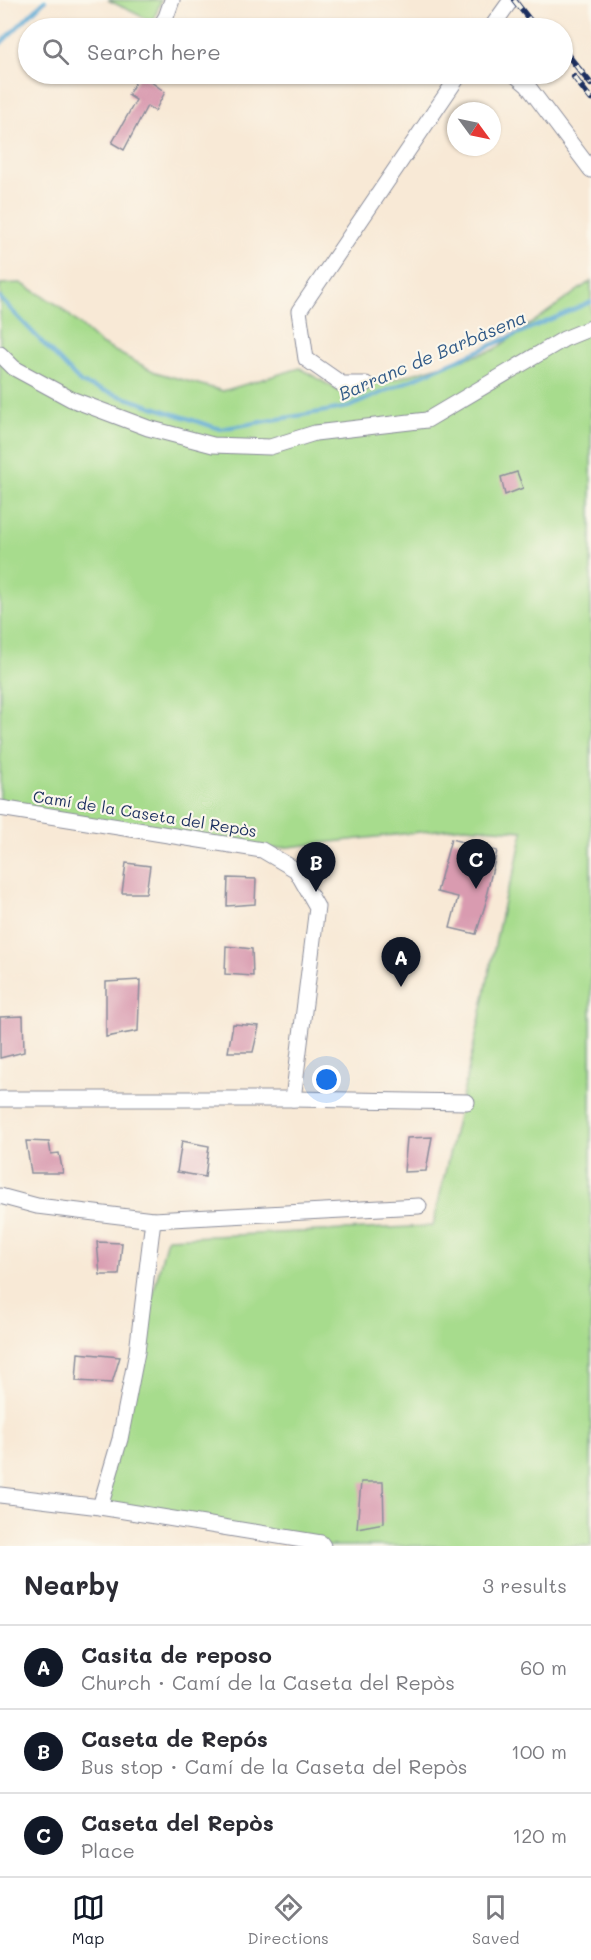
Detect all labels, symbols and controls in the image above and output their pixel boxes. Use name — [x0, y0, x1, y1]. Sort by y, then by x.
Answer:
search box — [18, 18, 573, 84]
icon: search — [39, 35, 72, 68]
text: Search here — [87, 37, 221, 66]
north arrow — [447, 102, 501, 156]
water label: Barranc de Barbàsena — [335, 305, 529, 405]
street label: Camí de la Caseta del Repòs — [32, 785, 258, 841]
pin: C — [456, 840, 496, 889]
pin: B — [296, 842, 336, 892]
pin: A — [382, 938, 420, 987]
your location — [312, 1065, 341, 1094]
text: Nearby — [24, 1568, 119, 1602]
text: 3 results — [482, 1572, 567, 1598]
text: Casita de reposo — [81, 1640, 272, 1669]
text: A — [37, 1654, 50, 1680]
text: 60 m — [520, 1654, 567, 1680]
text: Church · Camí de la Caseta del Repòs — [81, 1669, 455, 1695]
text: Caseta de Repós — [81, 1724, 268, 1753]
text: B — [37, 1738, 50, 1764]
text: 100 m — [511, 1738, 567, 1764]
text: Bus stop · Camí de la Caseta del Repòs — [81, 1753, 468, 1779]
text: Caseta del Repòs — [81, 1808, 274, 1837]
text: C — [36, 1822, 51, 1848]
text: 120 m — [512, 1822, 567, 1848]
text: Place — [81, 1837, 135, 1863]
tab: Map — [72, 1891, 105, 1948]
tab: Directions — [248, 1891, 329, 1948]
tab: Saved — [472, 1891, 519, 1948]

